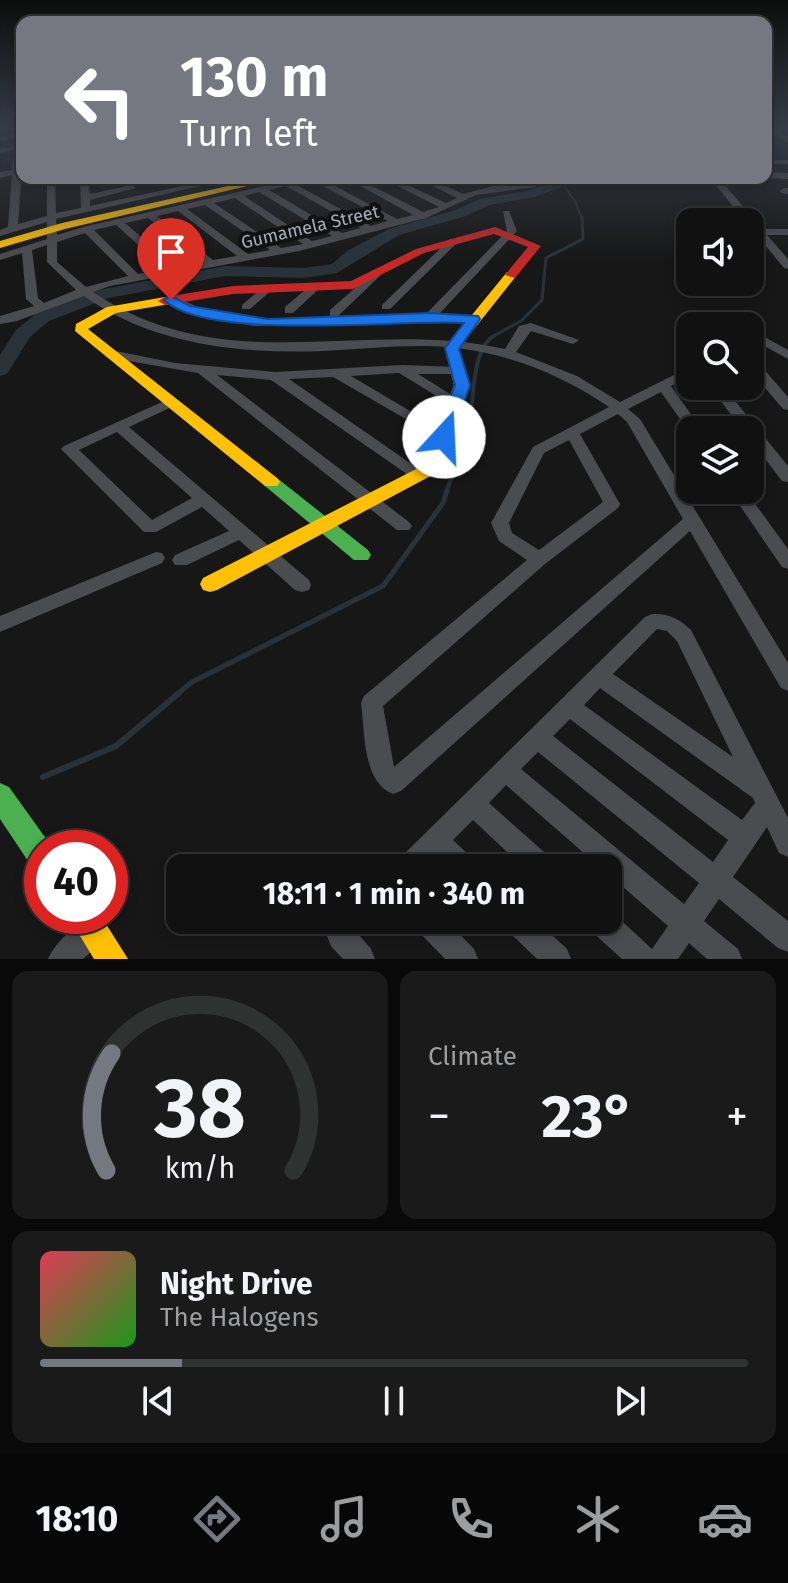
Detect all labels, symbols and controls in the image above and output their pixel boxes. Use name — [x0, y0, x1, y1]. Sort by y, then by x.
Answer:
text: 130 m — [180, 44, 328, 111]
icon: left — [48, 48, 152, 152]
text: Turn left — [180, 112, 318, 156]
street label: Gumamela Street — [239, 200, 382, 254]
map controls — [676, 208, 764, 504]
button: sound — [676, 208, 764, 296]
pin — [137, 218, 205, 300]
icon: arrive — [149, 230, 193, 274]
button: search — [676, 312, 764, 400]
position arrow — [402, 395, 486, 479]
button: layers — [676, 416, 764, 504]
speed limit sign: 40 — [24, 830, 128, 934]
text: 18:11 · 1 min · 340 m — [263, 876, 525, 912]
text: Climate — [428, 1041, 517, 1072]
text: 38 — [153, 1059, 246, 1159]
text: 23° — [541, 1081, 635, 1153]
text: − — [428, 1090, 450, 1143]
text: + — [726, 1090, 748, 1143]
text: km/h — [165, 1151, 235, 1186]
text: Night Drive — [160, 1266, 313, 1302]
text: The Halogens — [160, 1302, 319, 1333]
icon: previous — [136, 1379, 180, 1423]
icon: pause — [372, 1379, 416, 1423]
icon: next — [608, 1379, 652, 1423]
icon: directions — [189, 1491, 245, 1547]
icon: music — [316, 1491, 372, 1547]
icon: phone — [443, 1491, 499, 1547]
icon: climate — [570, 1491, 626, 1547]
icon: car — [697, 1491, 753, 1547]
text: 18:10 — [35, 1497, 118, 1541]

